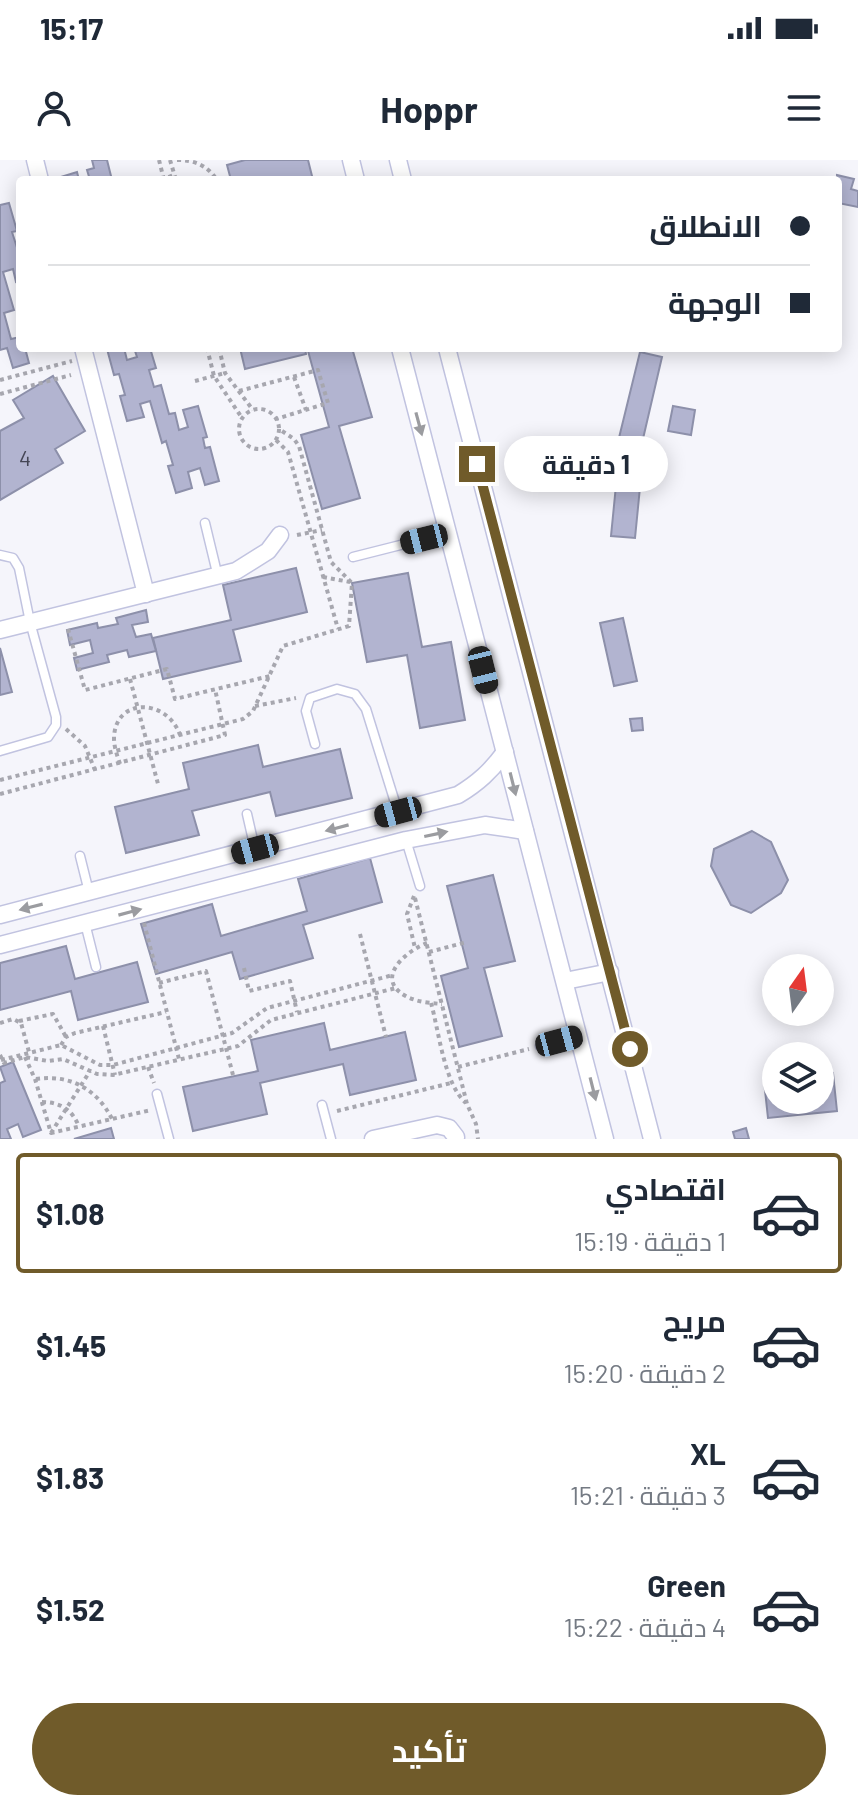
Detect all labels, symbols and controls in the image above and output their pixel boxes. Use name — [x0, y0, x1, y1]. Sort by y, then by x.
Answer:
text: 15:17 — [40, 10, 103, 46]
icon: person — [32, 86, 76, 130]
icon: menu — [782, 86, 826, 130]
text: Hoppr — [380, 87, 478, 130]
text: الانطلاق — [649, 207, 762, 243]
text: الوجهة — [668, 284, 762, 320]
one-way arrow — [414, 411, 426, 436]
callout: 1 دقيقة — [505, 436, 669, 492]
house number: 4 — [19, 444, 31, 470]
route end — [459, 446, 495, 482]
text: 1 دقيقة — [542, 448, 630, 479]
car — [398, 522, 450, 556]
car — [466, 644, 500, 696]
one-way arrow — [507, 771, 519, 796]
car — [372, 794, 424, 830]
one-way arrow — [324, 822, 349, 834]
one-way arrow — [424, 827, 449, 840]
car — [229, 831, 281, 867]
one-way arrow — [18, 902, 43, 914]
one-way arrow — [117, 905, 142, 917]
north arrow — [762, 954, 834, 1026]
map controls — [762, 954, 834, 1114]
car — [533, 1023, 585, 1059]
route start — [612, 1031, 648, 1067]
button: layers — [762, 1042, 834, 1114]
one-way arrow — [587, 1077, 599, 1102]
text: اقتصادي — [605, 1170, 726, 1206]
icon: car — [750, 1177, 822, 1249]
text: $1.08 — [36, 1195, 104, 1231]
text: 1 دقيقة · 15:19 — [574, 1225, 726, 1256]
text: مريح — [663, 1302, 726, 1338]
icon: car — [750, 1309, 822, 1381]
text: $1.45 — [36, 1327, 106, 1363]
text: 2 دقيقة · 15:20 — [563, 1357, 726, 1388]
text: XL — [690, 1435, 726, 1471]
icon: car — [750, 1441, 822, 1513]
text: $1.83 — [36, 1459, 104, 1495]
text: 3 دقيقة · 15:21 — [570, 1479, 726, 1510]
text: Green — [647, 1567, 726, 1603]
icon: car — [750, 1573, 822, 1645]
text: $1.52 — [36, 1591, 105, 1627]
text: 4 دقيقة · 15:22 — [564, 1611, 726, 1642]
button: تأكيد — [32, 1703, 826, 1795]

